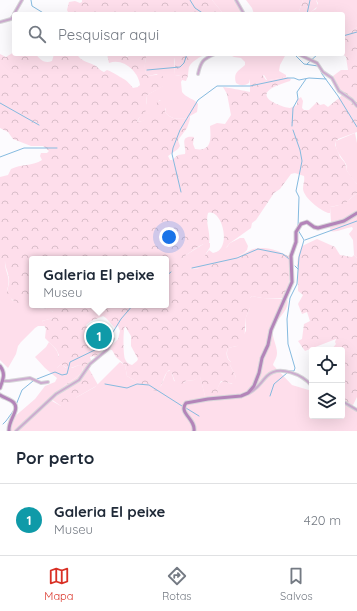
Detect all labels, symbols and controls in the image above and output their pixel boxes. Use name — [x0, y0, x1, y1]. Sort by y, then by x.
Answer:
search box — [12, 12, 345, 56]
icon: search — [26, 23, 48, 45]
text: Pesquisar aqui — [58, 25, 159, 44]
your location — [159, 227, 179, 247]
popup — [29, 256, 169, 308]
text: Galeria El peixe — [43, 265, 155, 284]
text: Museu — [43, 284, 82, 300]
pin: 1 — [86, 321, 112, 351]
map controls — [309, 347, 345, 419]
button: locate — [309, 347, 345, 383]
button: layers — [309, 383, 345, 419]
text: Por perto — [16, 447, 94, 468]
text: Galeria El peixe — [54, 502, 165, 521]
text: 1 — [26, 512, 32, 528]
text: 420 m — [304, 512, 341, 528]
text: Museu — [54, 521, 93, 537]
tab: Mapa — [44, 565, 73, 603]
tab: Rotas — [162, 565, 191, 603]
tab: Salvos — [280, 565, 313, 603]

